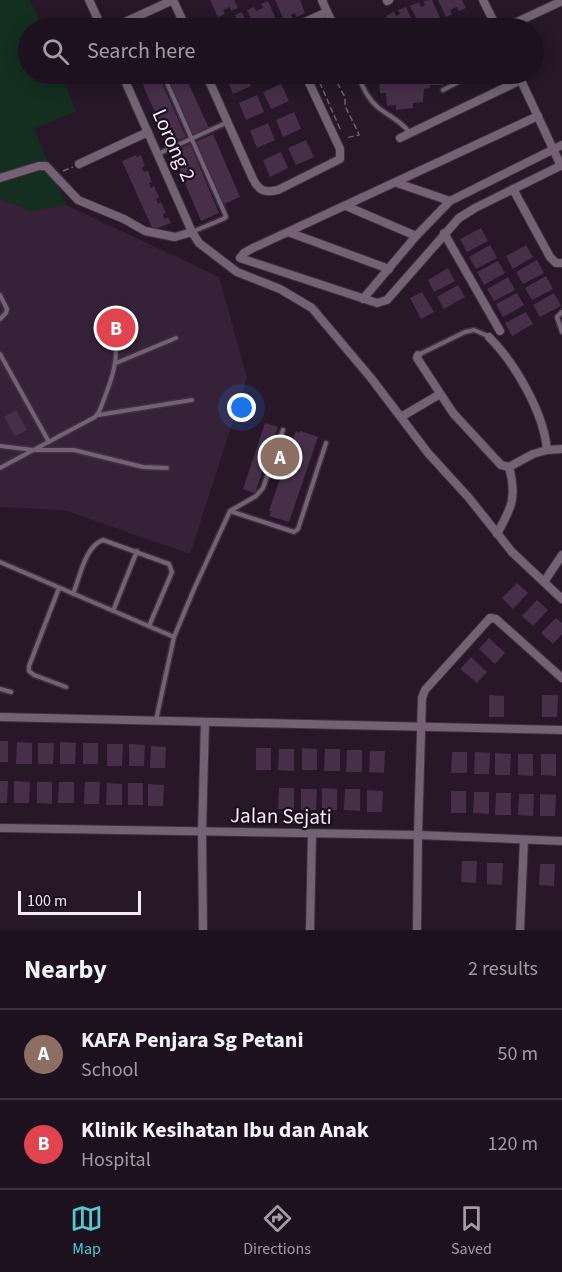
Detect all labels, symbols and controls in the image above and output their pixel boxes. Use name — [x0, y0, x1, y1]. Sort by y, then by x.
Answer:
search box — [18, 18, 544, 84]
icon: search — [39, 35, 72, 68]
text: Search here — [87, 35, 195, 67]
street label: Lorong 2 — [145, 104, 203, 186]
pin: B — [96, 306, 136, 350]
your location — [227, 393, 256, 422]
pin: A — [260, 434, 300, 480]
street label: Jalan Sejati — [230, 800, 332, 832]
scale bar — [18, 888, 141, 916]
text: 100 m — [27, 890, 67, 912]
text: Nearby — [24, 951, 107, 988]
text: 2 results — [468, 955, 538, 983]
text: KAFA Penjara Sg Petani — [81, 1024, 303, 1056]
text: A — [38, 1040, 49, 1068]
text: 50 m — [498, 1040, 538, 1068]
text: School — [81, 1056, 138, 1084]
text: Klinik Kesihatan Ibu dan Anak — [81, 1114, 369, 1146]
text: B — [37, 1130, 50, 1158]
text: 120 m — [488, 1130, 538, 1158]
text: Hospital — [81, 1146, 151, 1174]
tab: Map — [70, 1202, 103, 1260]
tab: Directions — [243, 1202, 311, 1260]
tab: Saved — [451, 1202, 492, 1260]

